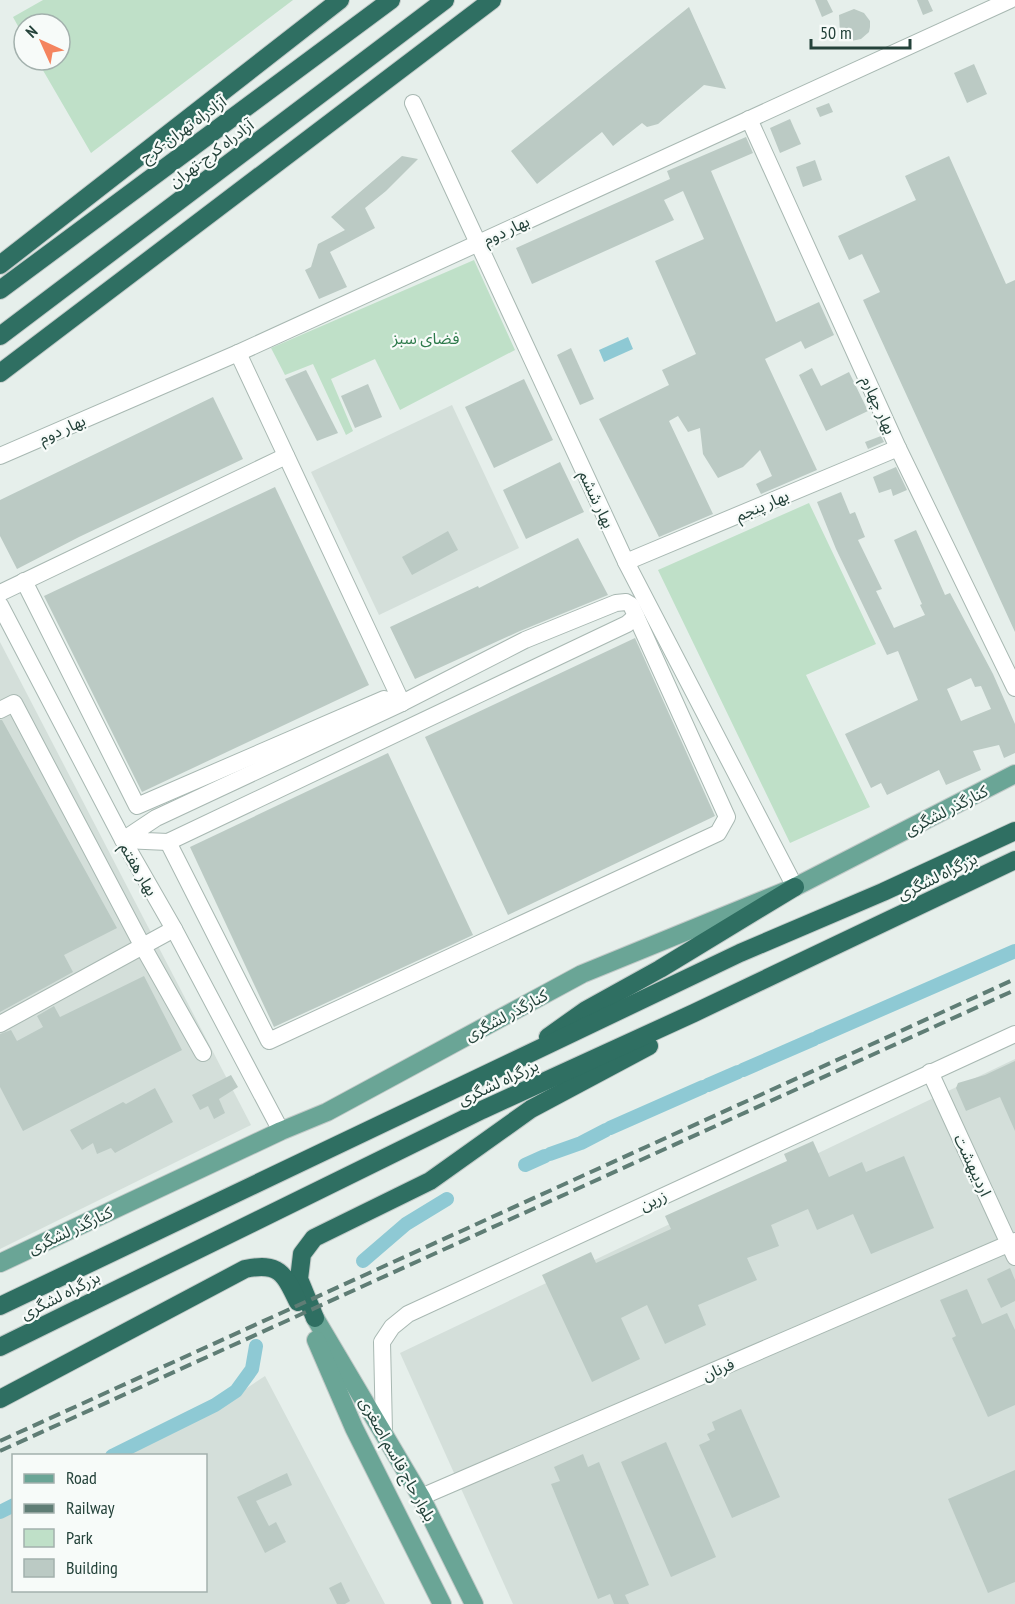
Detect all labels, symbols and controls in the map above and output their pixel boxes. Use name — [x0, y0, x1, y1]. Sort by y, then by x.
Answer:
north arrow — [12, 12, 72, 72]
scale bar — [811, 12, 910, 50]
text: N — [21, 21, 42, 42]
text: 50 m — [820, 21, 852, 44]
street label: آزادراه تهران-کرج — [136, 90, 233, 169]
street label: آزادراه کرج-تهران — [165, 114, 260, 194]
street label: بهار دوم — [480, 211, 534, 252]
park label: فضای سبز — [392, 328, 459, 348]
street label: بهار چهارم — [855, 373, 901, 438]
street label: بهار دوم — [36, 410, 90, 451]
street label: بهار ششم — [572, 467, 619, 532]
street label: بهار پنجم — [732, 485, 793, 528]
street label: کنارگذر لشگری — [901, 780, 991, 840]
street label: بهار هفتم — [113, 839, 162, 901]
street label: بزرگراه لشگری — [894, 848, 980, 904]
street label: کنارگذر لشگری — [461, 985, 551, 1045]
street label: بزرگراه لشگری — [455, 1055, 541, 1109]
street label: اردیبهشت — [950, 1131, 996, 1199]
street label: زرین — [636, 1185, 670, 1215]
street label: کنارگذر لشگری — [25, 1202, 116, 1258]
street label: بزرگراه لشگری — [17, 1266, 103, 1324]
street label: فرنان — [699, 1353, 737, 1385]
street label: بلوار حاج قاسم اصغری — [353, 1393, 441, 1526]
legend — [12, 1454, 207, 1592]
text: Road — [66, 1466, 97, 1489]
text: Railway — [66, 1496, 115, 1519]
text: Park — [66, 1526, 93, 1549]
text: Building — [66, 1556, 118, 1579]

